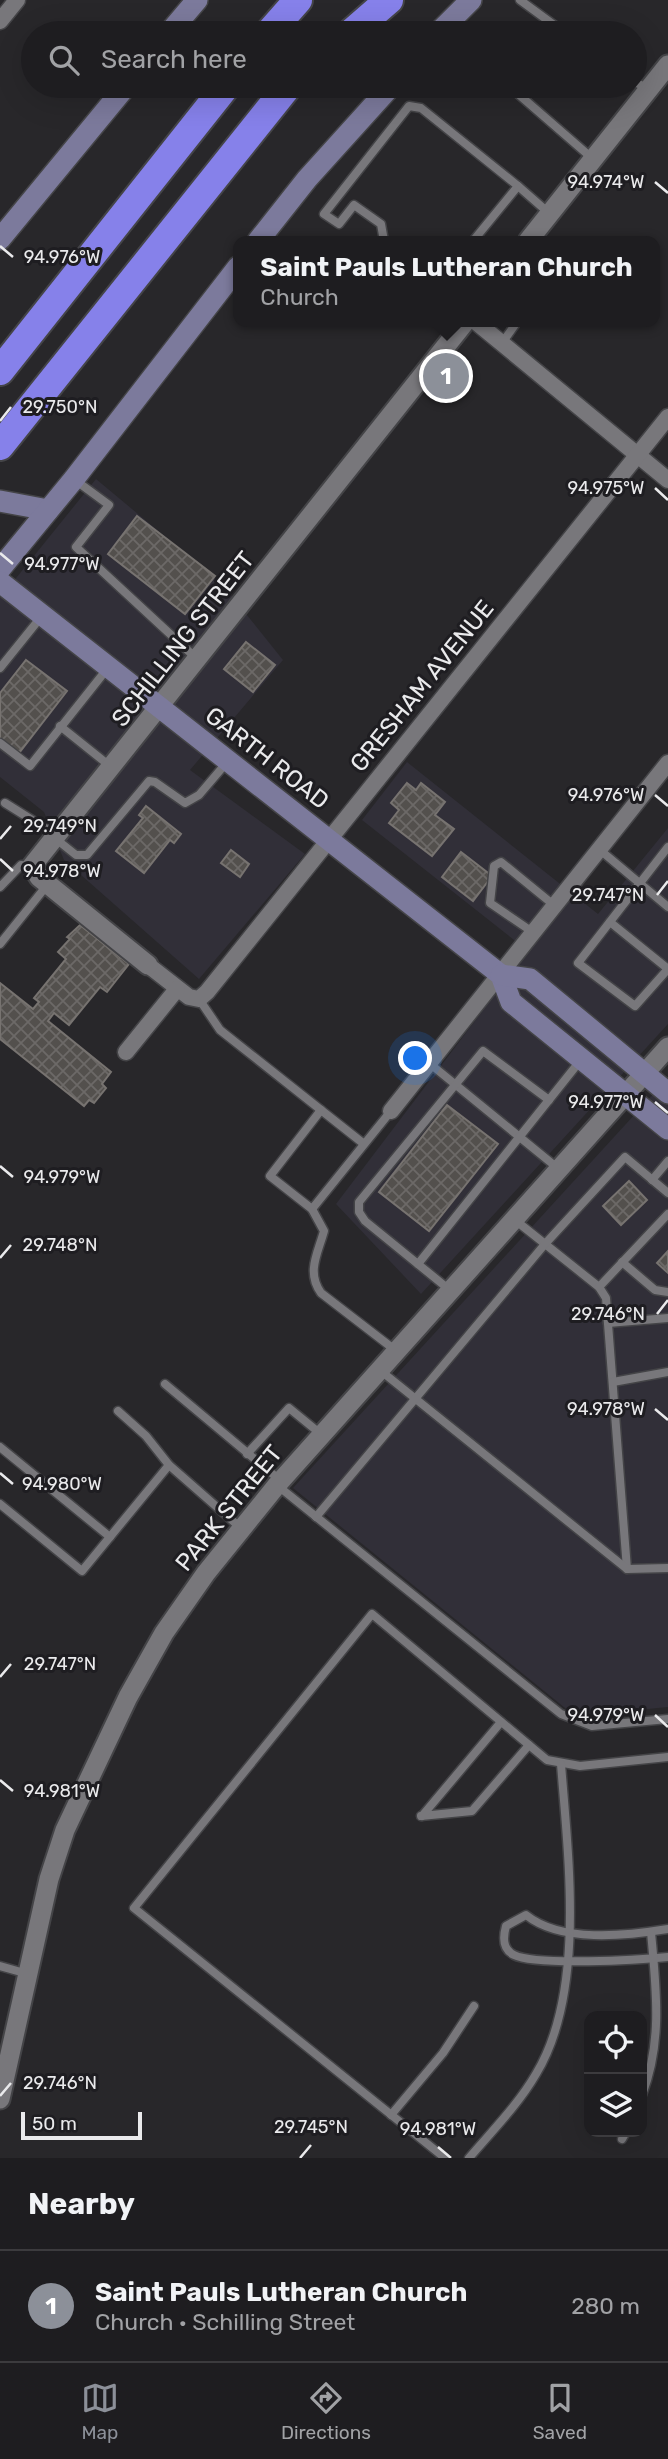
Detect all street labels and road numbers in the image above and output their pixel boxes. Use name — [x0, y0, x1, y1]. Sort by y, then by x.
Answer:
street label: SCHILLING STREET — [106, 546, 260, 732]
street label: GRESHAM AVENUE — [344, 595, 500, 777]
street label: GARTH ROAD — [200, 701, 334, 815]
street label: PARK STREET — [170, 1439, 288, 1577]

